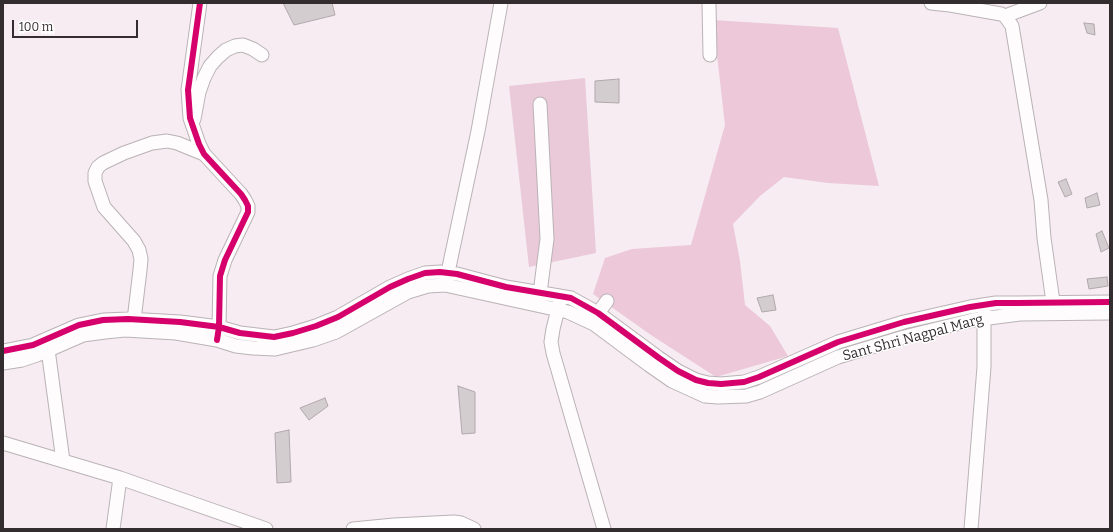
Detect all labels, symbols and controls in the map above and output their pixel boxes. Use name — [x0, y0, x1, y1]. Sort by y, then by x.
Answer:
scale bar — [14, 12, 140, 38]
text: 100 m — [19, 20, 53, 34]
street label: Sant Shri Nagpal Marg — [841, 311, 985, 365]

